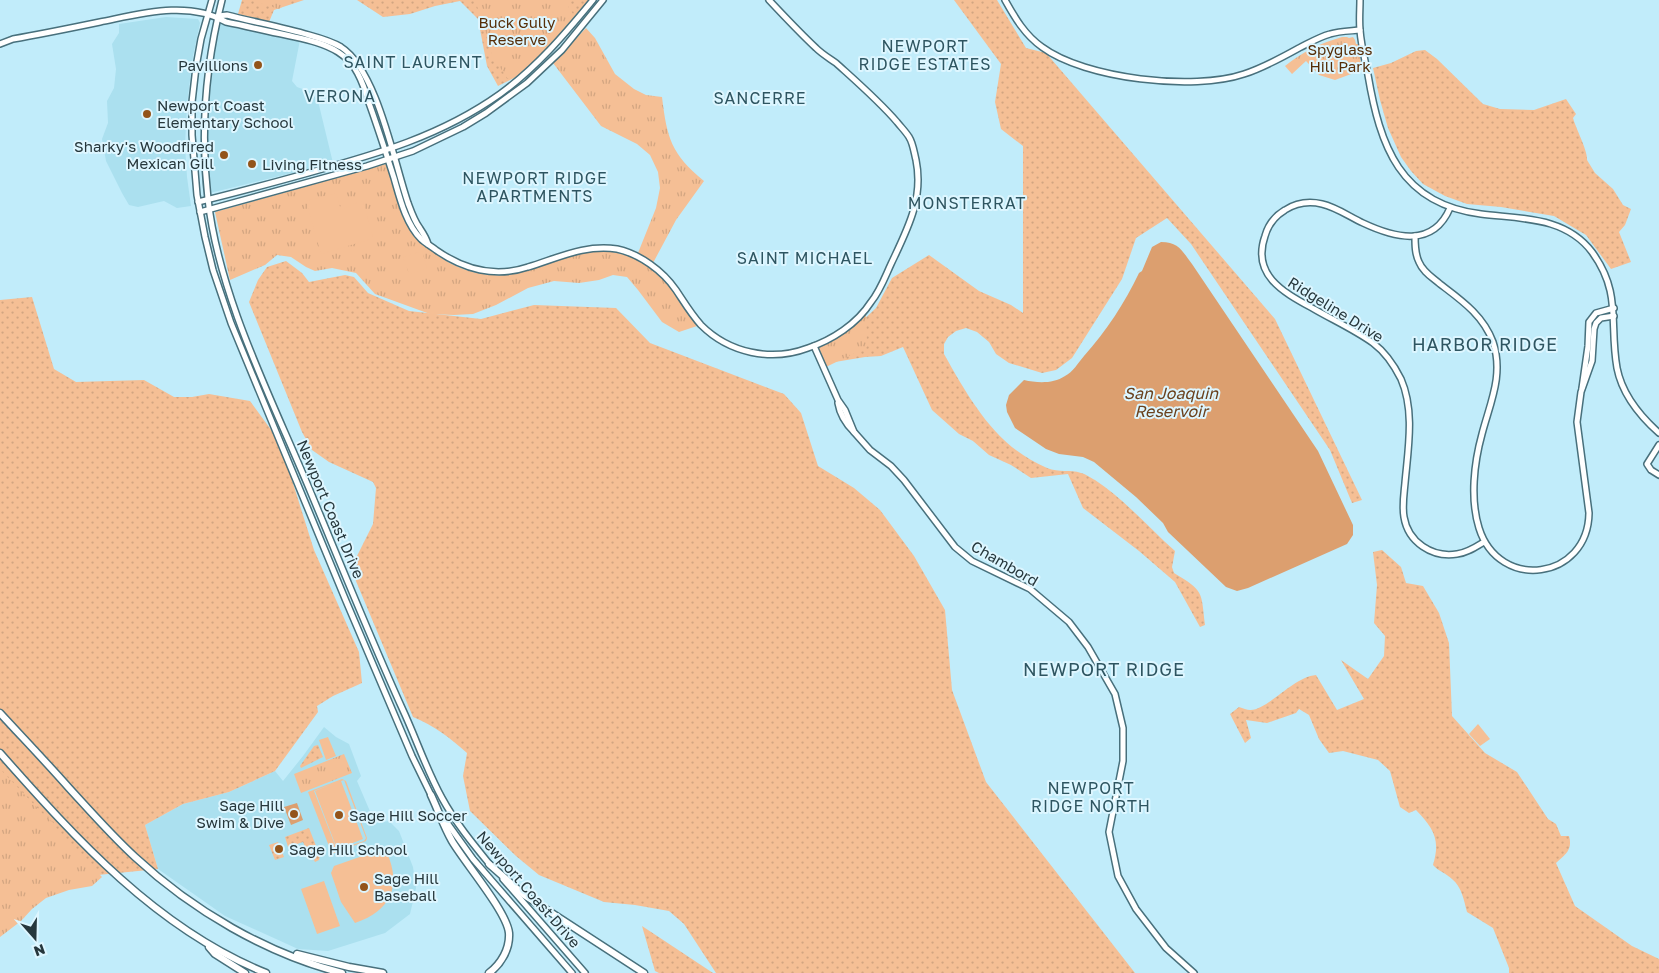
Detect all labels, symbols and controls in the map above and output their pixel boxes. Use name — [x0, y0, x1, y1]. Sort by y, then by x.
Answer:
park label: Buck Gully Reserve — [479, 13, 556, 48]
district label: NEWPORT RIDGE ESTATES — [859, 36, 991, 74]
park label: Spyglass Hill Park — [1307, 40, 1373, 75]
district label: SAINT LAURENT — [343, 52, 483, 72]
place label: Pavillions — [178, 56, 248, 74]
marker: Pavillions — [252, 59, 264, 71]
district label: VERONA — [304, 86, 376, 106]
district label: SANCERRE — [713, 88, 807, 108]
place label: Newport Coast Elementary School — [157, 96, 293, 131]
marker: Newport Coast Elementary School — [141, 108, 153, 120]
place label: Sharky's Woodfired Mexican Gill — [74, 137, 214, 172]
marker: Sharky's Woodfired Mexican Gill — [218, 149, 230, 161]
place label: Living Fitness — [262, 155, 362, 173]
marker: Living Fitness — [246, 158, 258, 170]
district label: NEWPORT RIDGE APARTMENTS — [462, 168, 608, 206]
district label: MONSTERRAT — [908, 193, 1026, 213]
district label: SAINT MICHAEL — [737, 248, 873, 268]
street label: Ridgeline Drive — [1285, 272, 1387, 346]
district label: HARBOR RIDGE — [1412, 333, 1558, 355]
water label: San Joaquin Reservoir — [1124, 383, 1219, 421]
street label: Newport Coast Drive — [294, 437, 368, 581]
street label: Chambord — [968, 537, 1042, 589]
district label: NEWPORT RIDGE — [1023, 658, 1185, 680]
district label: NEWPORT RIDGE NORTH — [1031, 778, 1151, 816]
place label: Sage Hill Swim & Dive — [196, 796, 284, 831]
place label: Sage Hill Soccer — [349, 806, 467, 824]
marker: Sage Hill Swim & Dive — [288, 808, 300, 820]
marker: Sage Hill Soccer — [333, 809, 345, 821]
street label: Newport Coast Drive — [473, 827, 585, 951]
place label: Sage Hill School — [289, 840, 408, 858]
marker: Sage Hill School — [273, 843, 285, 855]
place label: Sage Hill Baseball — [374, 869, 439, 904]
marker: Sage Hill Baseball — [358, 881, 370, 893]
north arrow — [10, 913, 60, 963]
text: N — [32, 941, 48, 960]

